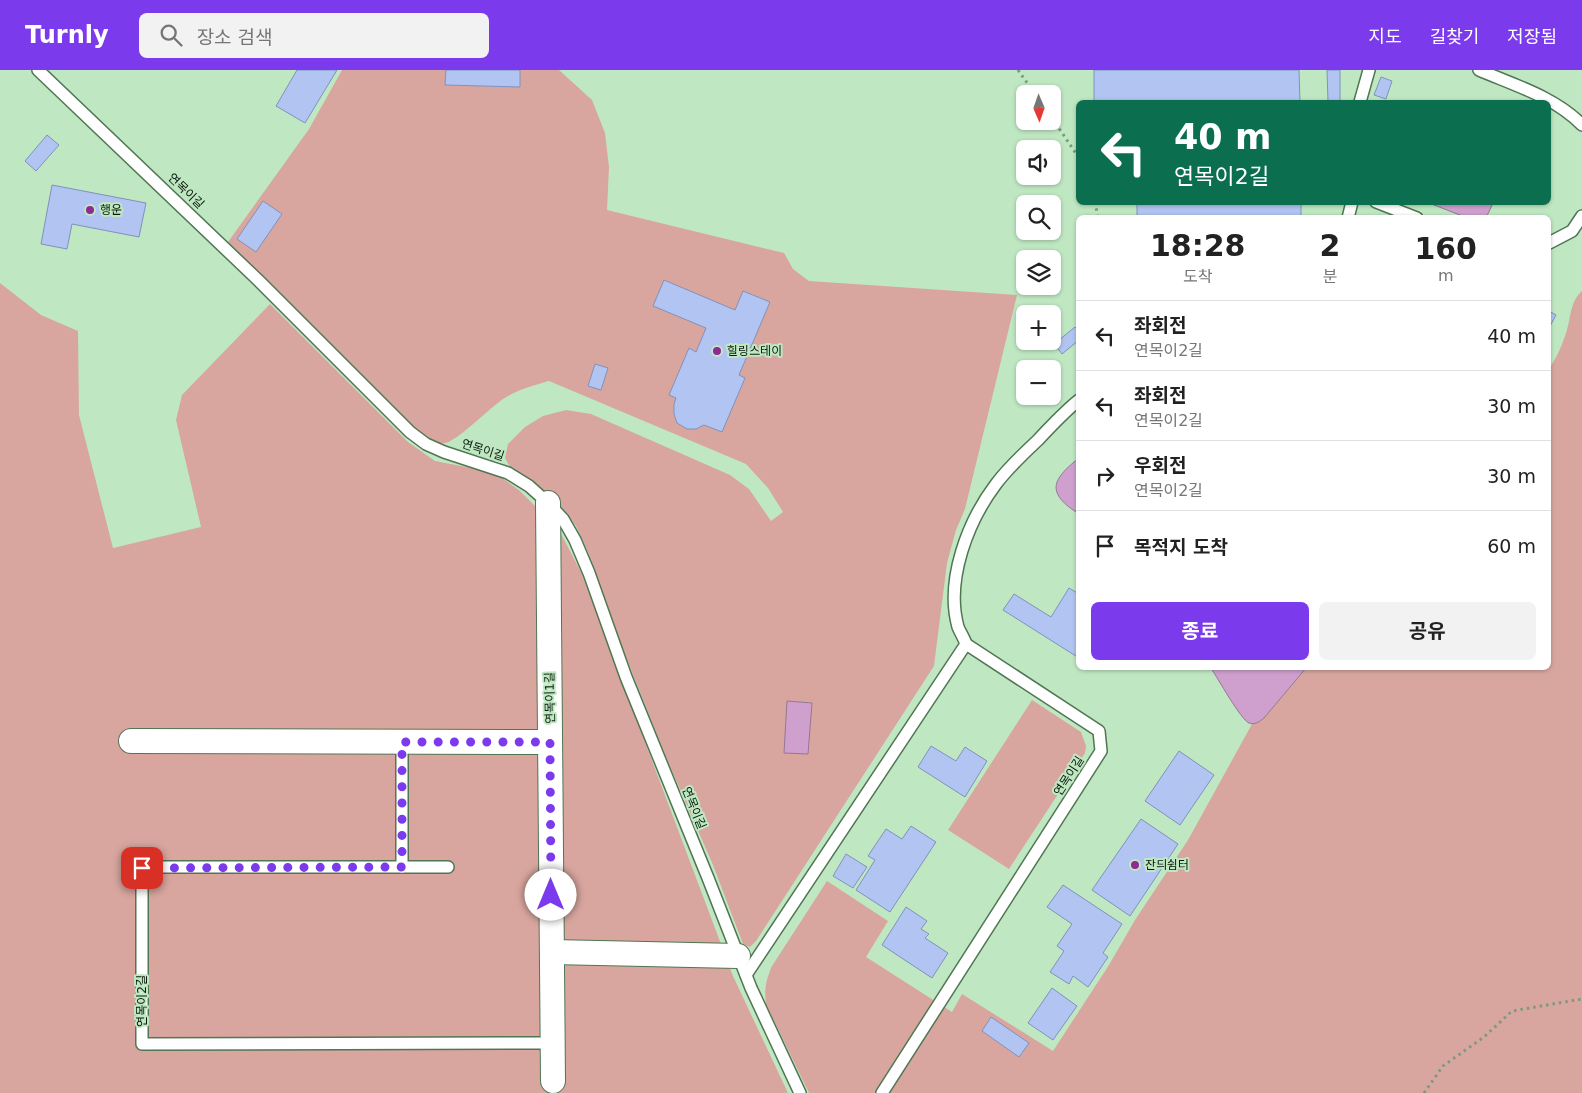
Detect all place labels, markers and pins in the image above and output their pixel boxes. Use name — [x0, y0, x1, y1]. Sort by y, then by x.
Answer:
place label: 행운 — [100, 203, 122, 217]
marker: 행운 — [84, 204, 96, 216]
place label: 힐링스테이 — [727, 344, 782, 358]
marker: 힐링스테이 — [711, 345, 723, 357]
pin — [121, 847, 163, 889]
place label: 잔듸쉼터 — [1145, 858, 1189, 872]
marker: 잔듸쉼터 — [1129, 859, 1141, 871]

